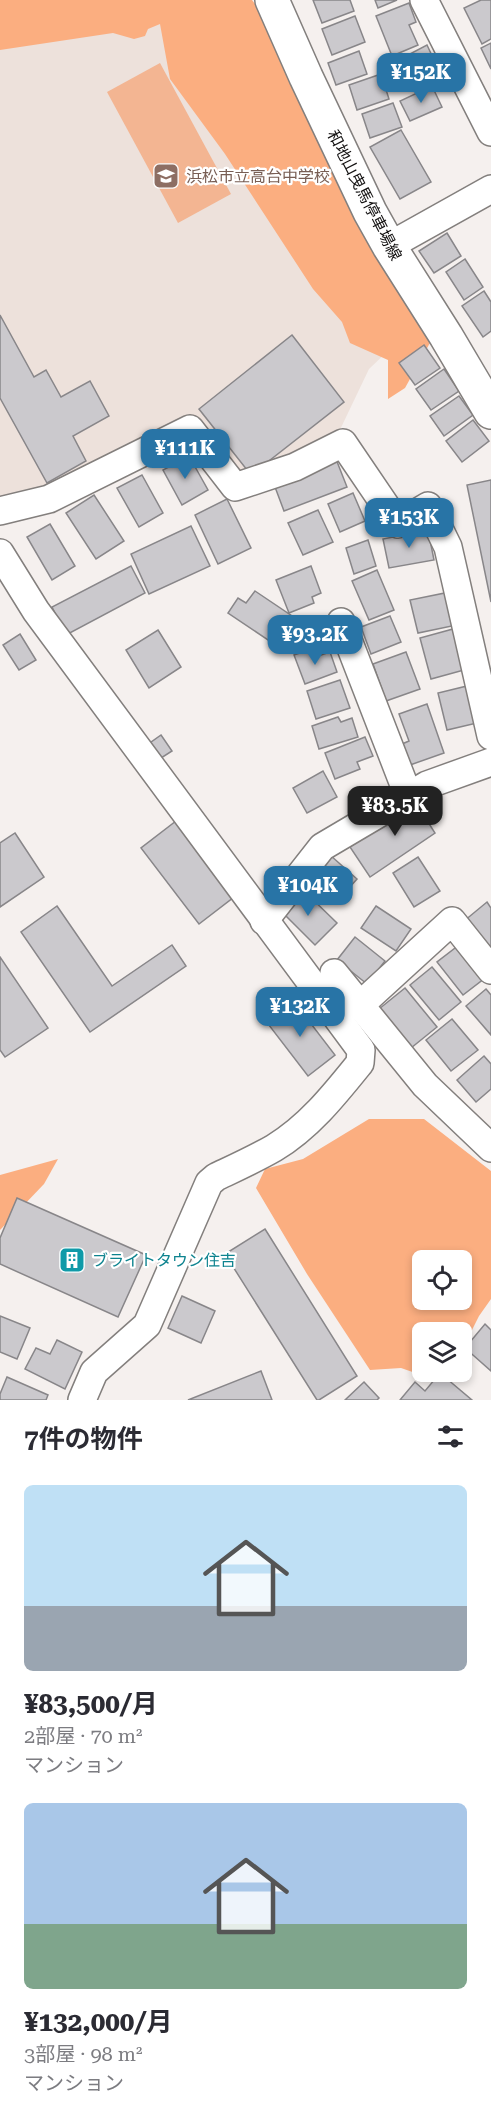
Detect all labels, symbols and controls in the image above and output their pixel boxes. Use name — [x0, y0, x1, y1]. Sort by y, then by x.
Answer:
pin: ¥152K — [379, 53, 463, 104]
text: ¥152K — [391, 60, 451, 84]
street label: 和地山曳馬停車場線 — [323, 127, 406, 264]
school or university icon: 浜松市立高台中学校 — [151, 161, 181, 191]
place label: 浜松市立高台中学校 — [186, 167, 330, 186]
pin: ¥111K — [143, 429, 227, 480]
text: ¥111K — [155, 436, 215, 460]
pin: ¥153K — [367, 498, 451, 549]
text: ¥153K — [379, 505, 439, 529]
pin: ¥93.2K — [266, 615, 364, 666]
text: ¥93.2K — [282, 622, 348, 646]
pin: ¥83.5K — [346, 786, 444, 837]
text: ¥83.5K — [362, 793, 428, 817]
pin: ¥104K — [266, 866, 350, 917]
text: ¥104K — [278, 873, 338, 897]
pin: ¥132K — [258, 987, 342, 1038]
text: ¥132K — [270, 994, 330, 1018]
building icon: ブライトタウン住吉 — [57, 1245, 87, 1275]
map controls — [412, 1250, 472, 1382]
button: locate — [412, 1250, 472, 1310]
place label: ブライトタウン住吉 — [92, 1251, 236, 1270]
button: layers — [412, 1322, 472, 1382]
icon: filters — [434, 1420, 467, 1453]
text: 7件の物件 — [24, 1424, 143, 1454]
icon: home — [192, 1524, 300, 1632]
text: ¥83,500/月 — [24, 1689, 158, 1719]
text: 2部屋 · 70 m² — [24, 1724, 143, 1748]
text: マンション — [24, 1753, 124, 1777]
icon: home — [192, 1842, 300, 1950]
text: ¥132,000/月 — [24, 2007, 172, 2037]
text: 3部屋 · 98 m² — [24, 2042, 143, 2066]
text: マンション — [24, 2071, 124, 2095]

